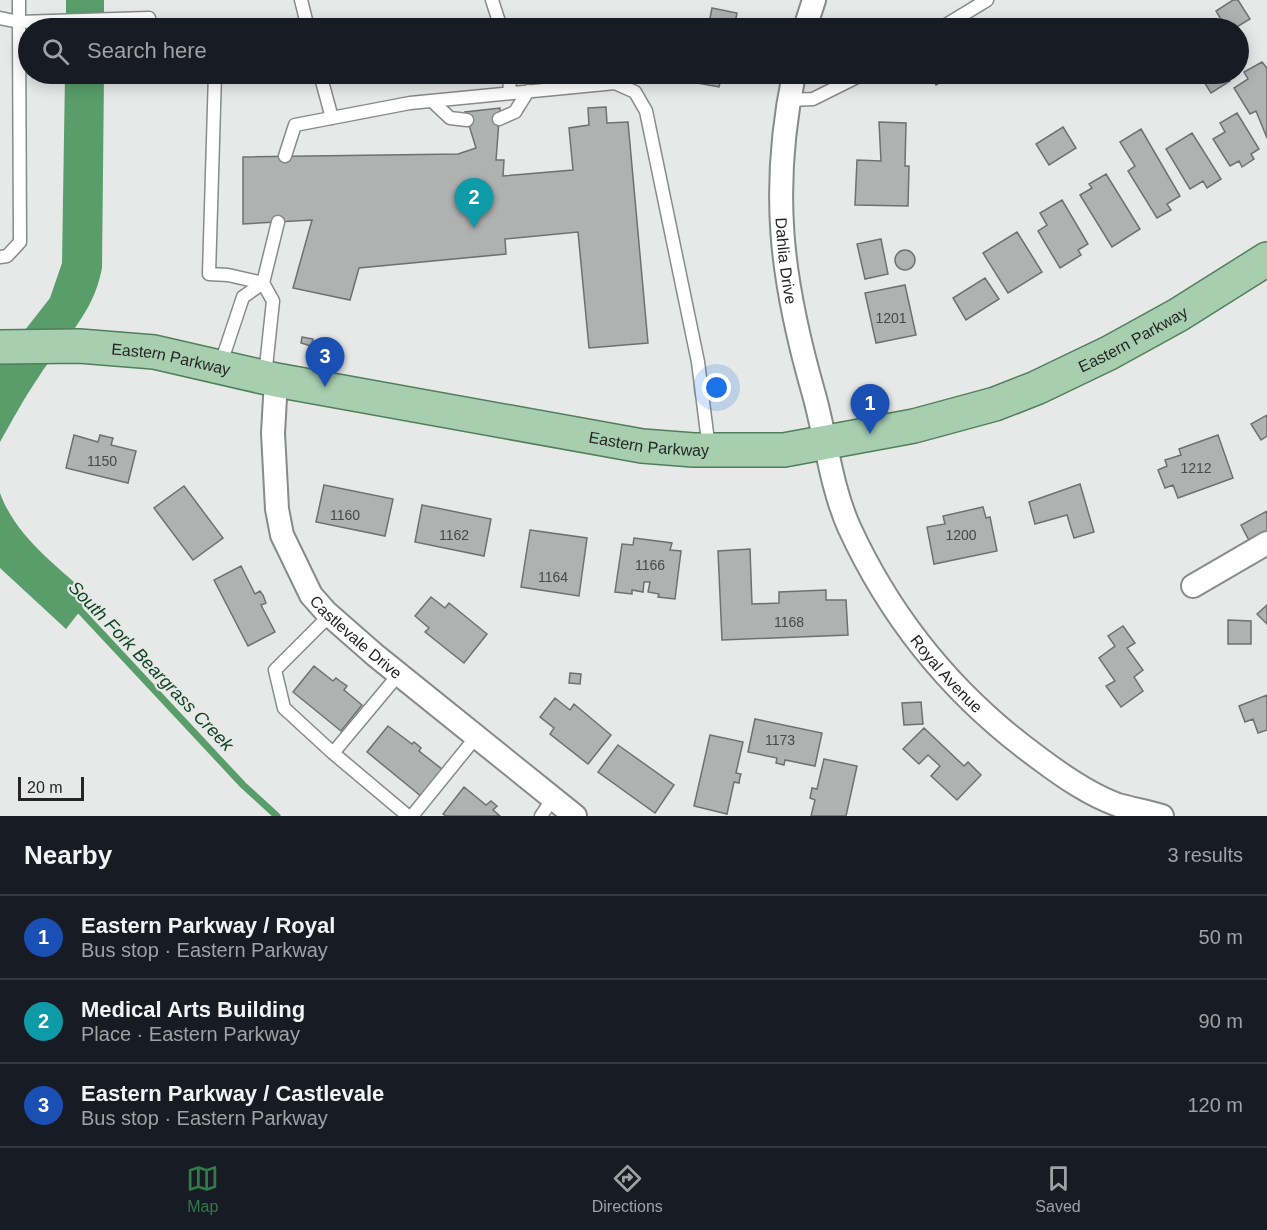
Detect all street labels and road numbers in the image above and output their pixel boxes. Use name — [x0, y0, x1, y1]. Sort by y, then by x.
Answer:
street label: Dahlia Drive — [773, 217, 800, 306]
street label: Eastern Parkway — [1076, 303, 1191, 375]
street label: Eastern Parkway — [111, 341, 232, 378]
street label: Eastern Parkway — [587, 429, 709, 459]
street label: Castlevale Drive — [307, 592, 405, 682]
street label: Royal Avenue — [907, 632, 986, 716]

